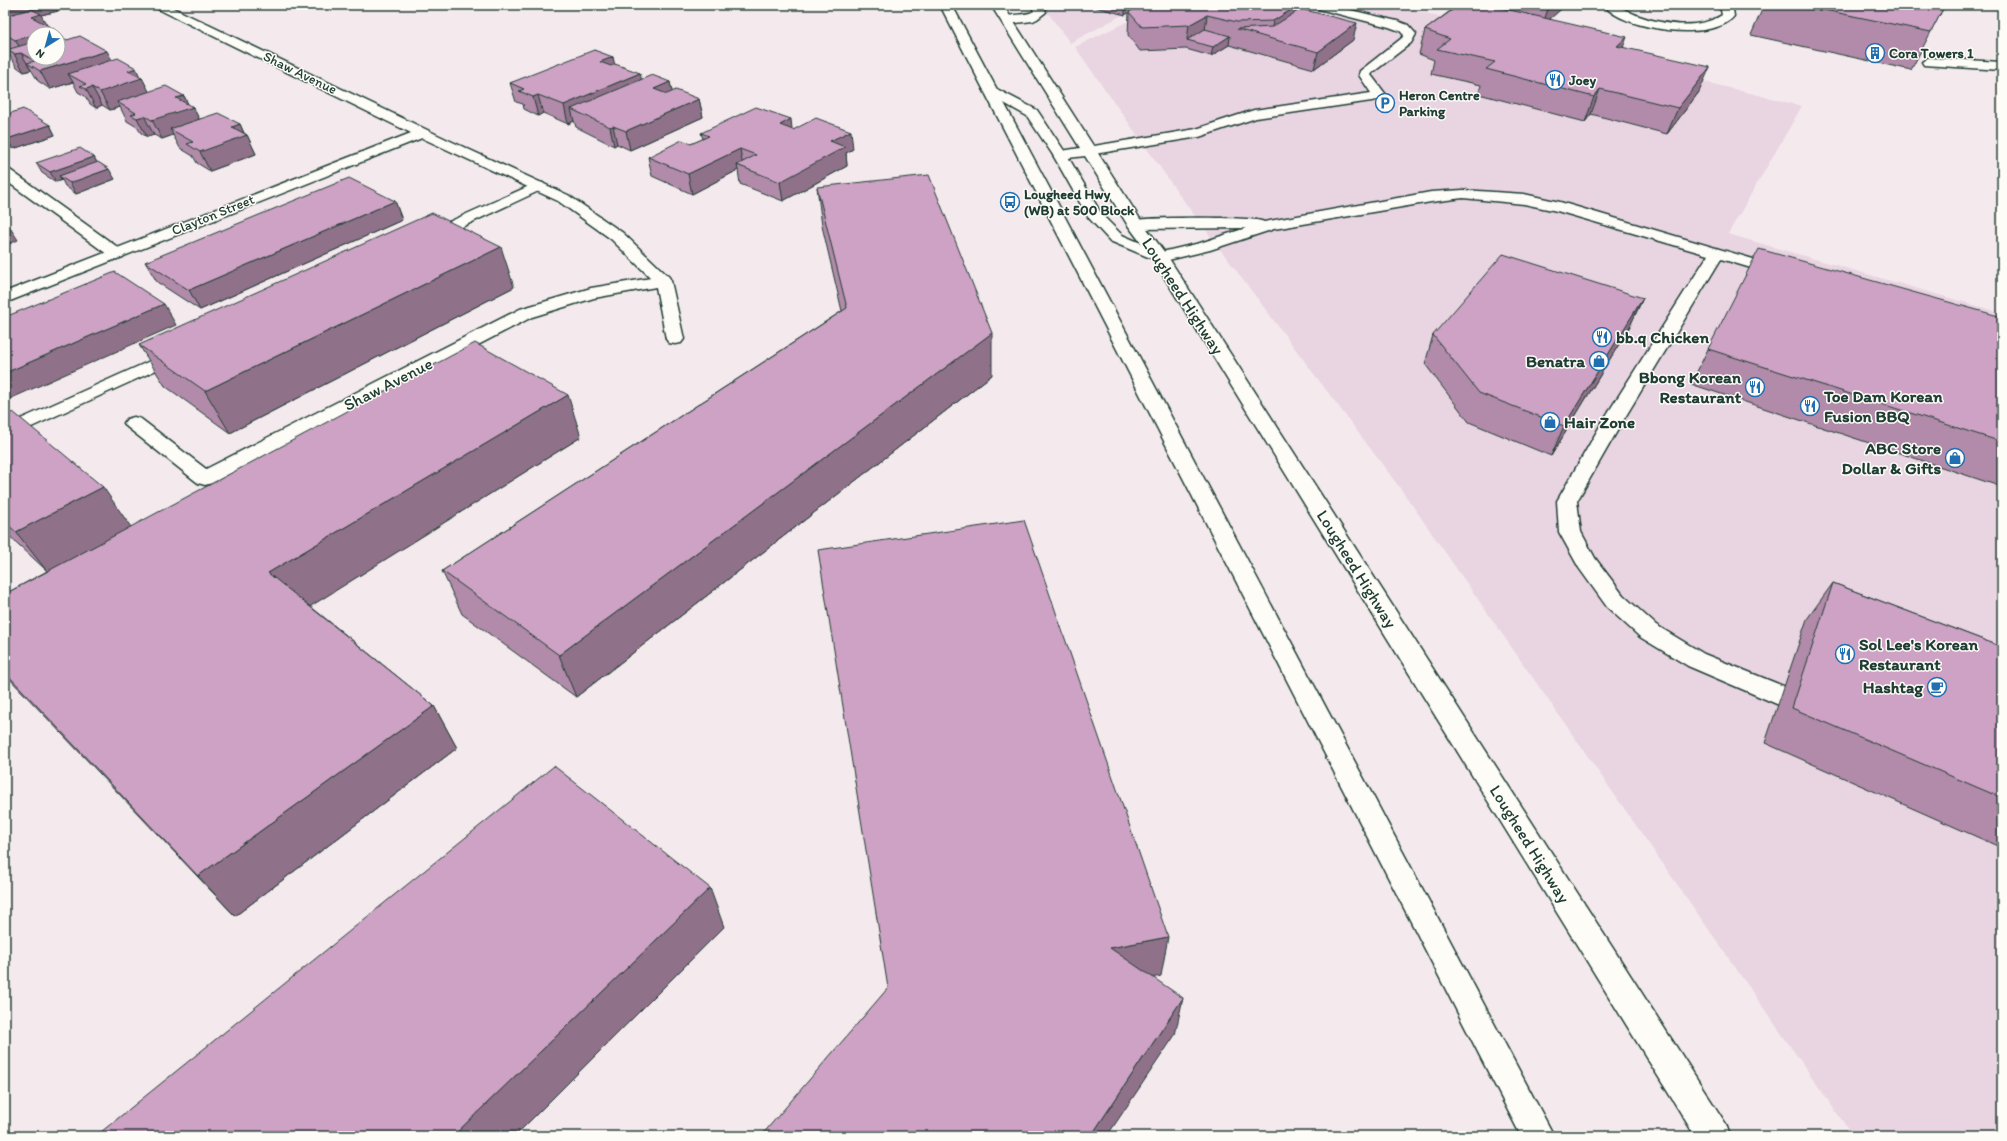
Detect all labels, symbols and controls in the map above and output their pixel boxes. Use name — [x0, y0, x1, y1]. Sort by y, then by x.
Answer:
north arrow — [26, 26, 66, 66]
building icon: Cora Towers 1 — [1864, 42, 1886, 64]
place label: Cora Towers 1 — [1889, 45, 1974, 62]
text: N — [33, 46, 47, 61]
street label: Shaw Avenue — [260, 48, 340, 98]
restaurant icon: Joey — [1544, 69, 1566, 91]
place label: Joey — [1568, 72, 1596, 89]
place label: Heron Centre Parking — [1399, 87, 1480, 120]
parking icon: Heron Centre Parking — [1374, 92, 1396, 114]
place label: Lougheed Hwy (WB) at 500 Block — [1024, 186, 1135, 219]
street label: Clayton Street — [169, 191, 257, 239]
bus stop icon: Lougheed Hwy (WB) at 500 Block — [999, 191, 1021, 213]
street label: Lougheed Highway — [1138, 234, 1228, 358]
restaurant icon: bb.q Chicken — [1591, 326, 1613, 348]
place label: bb.q Chicken — [1616, 327, 1709, 348]
shop icon: Benatra — [1588, 350, 1610, 372]
place label: Benatra — [1526, 351, 1585, 371]
street label: Shaw Avenue — [340, 353, 436, 415]
place label: Bbong Korean Restaurant — [1639, 367, 1742, 407]
restaurant icon: Bbong Korean Restaurant — [1744, 376, 1766, 398]
place label: Toe Dam Korean Fusion BBQ — [1823, 386, 1943, 426]
restaurant icon: Toe Dam Korean Fusion BBQ — [1799, 395, 1821, 417]
shop icon: Hair Zone — [1539, 411, 1561, 433]
place label: Hair Zone — [1564, 412, 1635, 432]
place label: ABC Store Dollar & Gifts — [1842, 438, 1941, 478]
shop icon: ABC Store Dollar & Gifts — [1944, 447, 1966, 469]
street label: Lougheed Highway — [1313, 506, 1401, 632]
place label: Sol Lee's Korean Restaurant — [1859, 634, 1979, 674]
restaurant icon: Sol Lee's Korean Restaurant — [1834, 643, 1856, 665]
cafe icon: Hashtag — [1926, 676, 1948, 698]
place label: Hashtag — [1863, 677, 1923, 698]
street label: Lougheed Highway — [1486, 781, 1574, 907]

